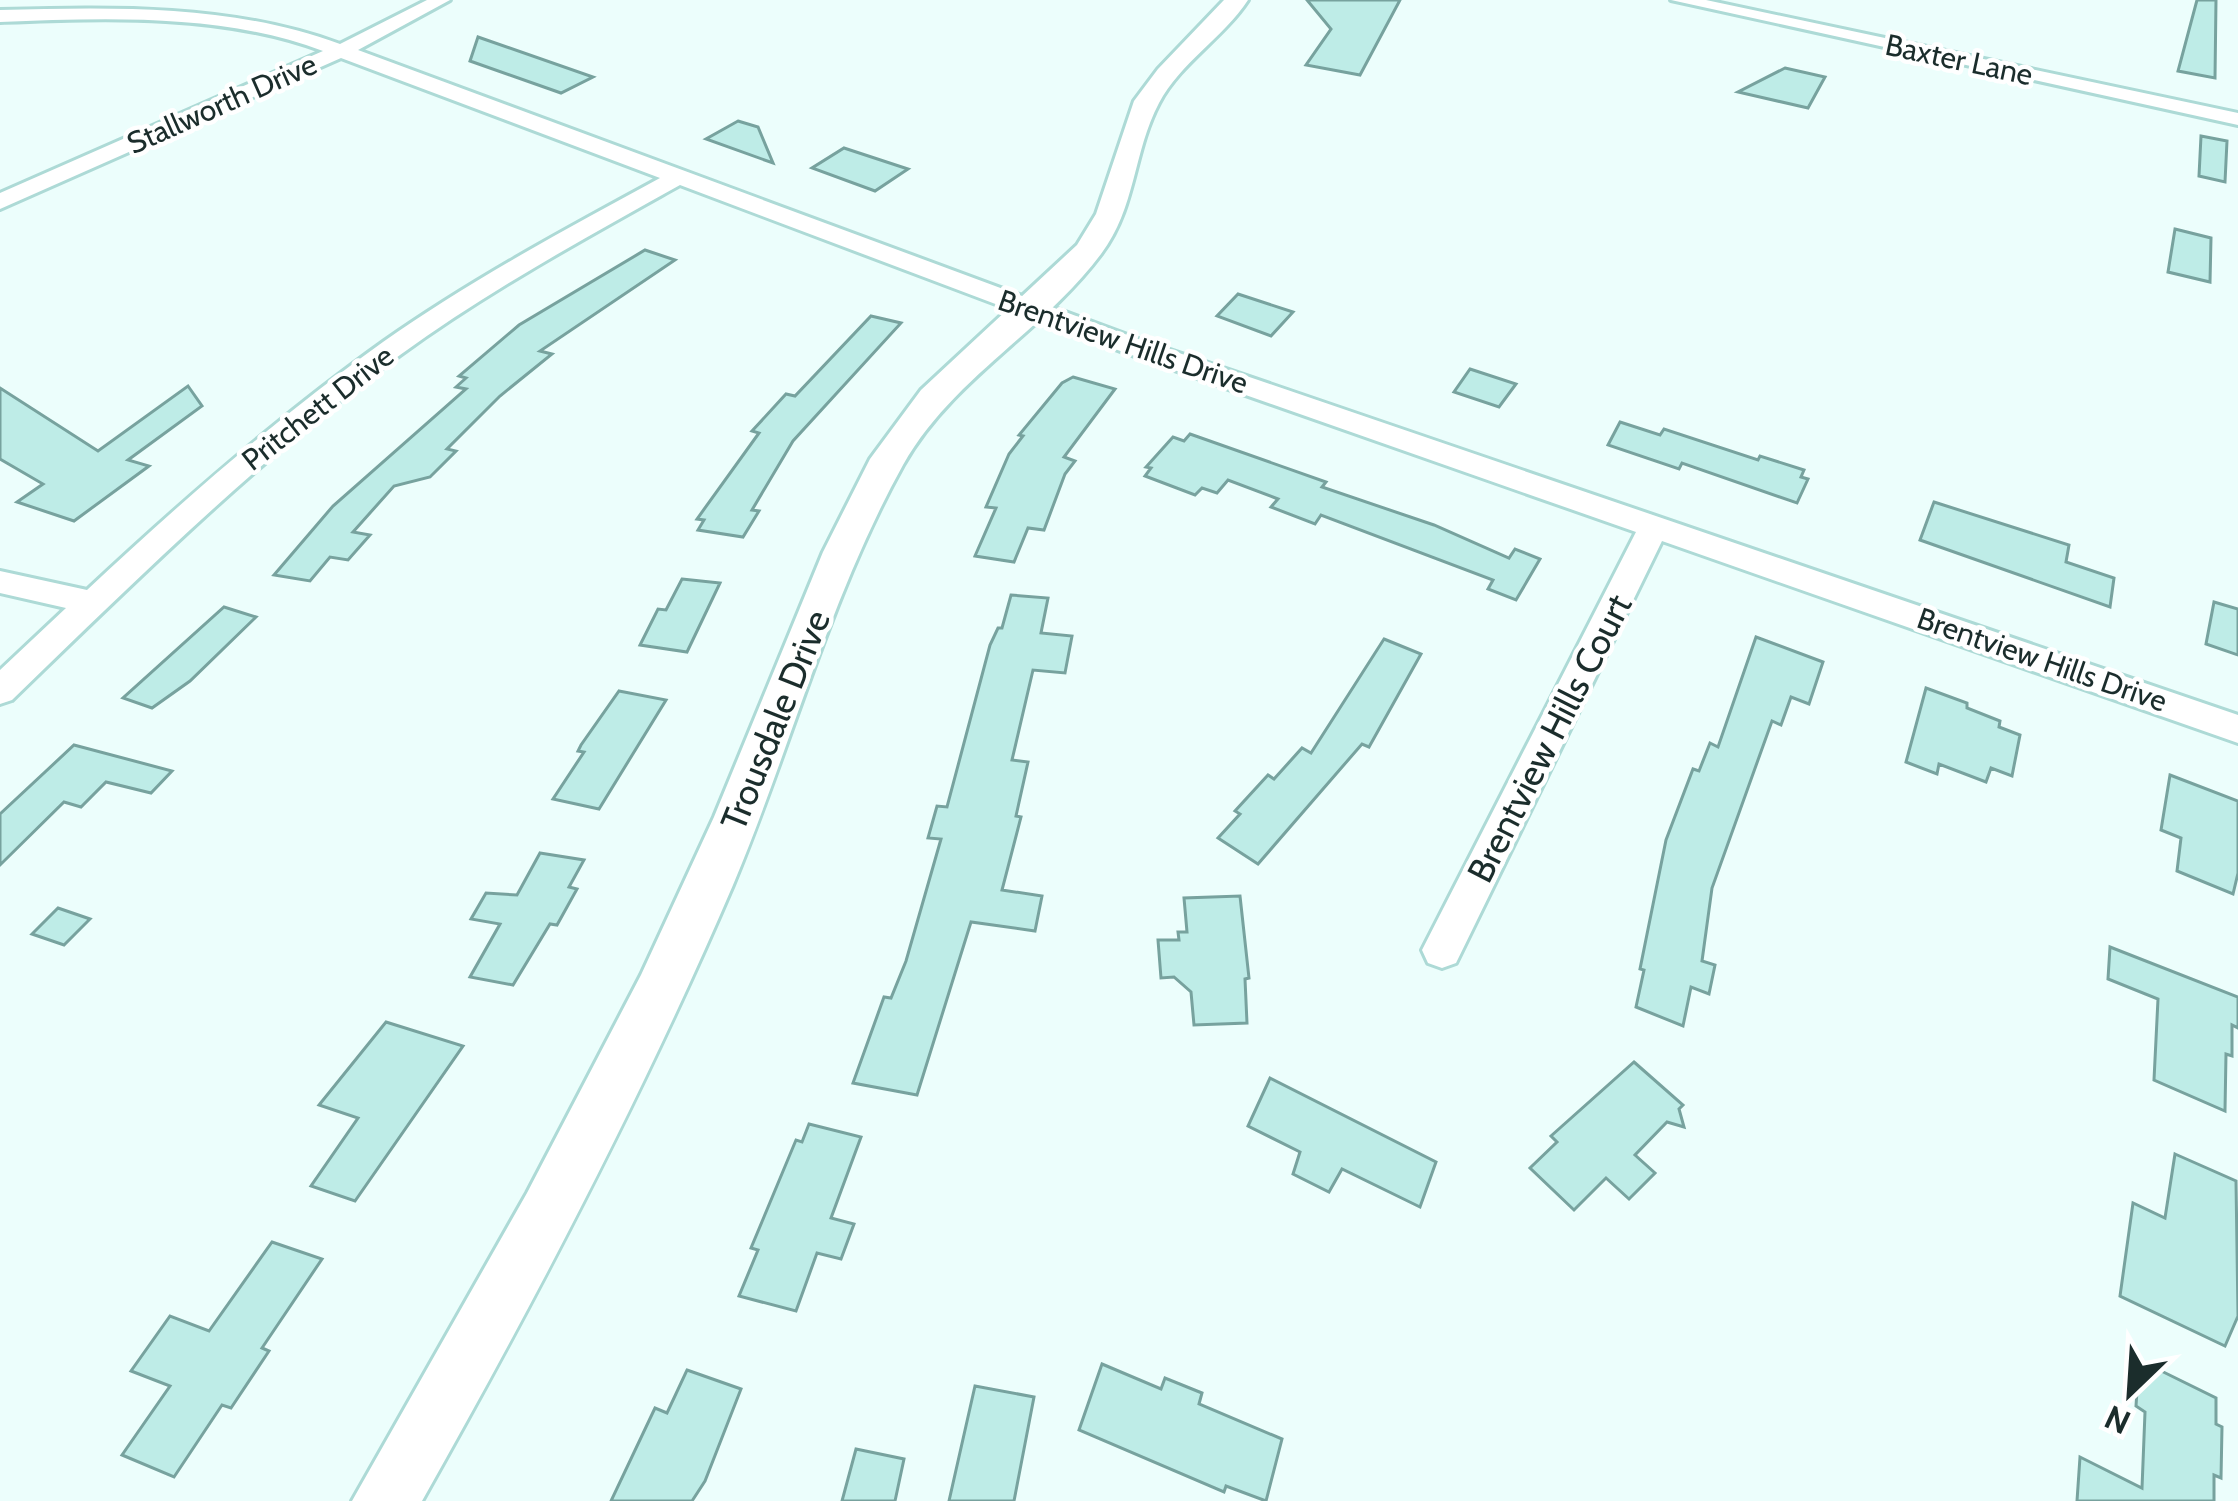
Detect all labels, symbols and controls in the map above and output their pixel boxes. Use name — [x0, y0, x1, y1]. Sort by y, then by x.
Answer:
street label: Baxter Lane — [1882, 26, 2036, 93]
street label: Stallworth Drive — [121, 45, 322, 162]
street label: Brentview Hills Drive — [993, 281, 1253, 402]
street label: Pritchett Drive — [234, 337, 401, 478]
street label: Brentview Hills Court — [1457, 587, 1641, 889]
street label: Brentview Hills Drive — [1912, 599, 2172, 720]
street label: Trousdale Drive — [711, 604, 839, 836]
north arrow — [2070, 1333, 2190, 1453]
text: N — [2098, 1397, 2136, 1443]

